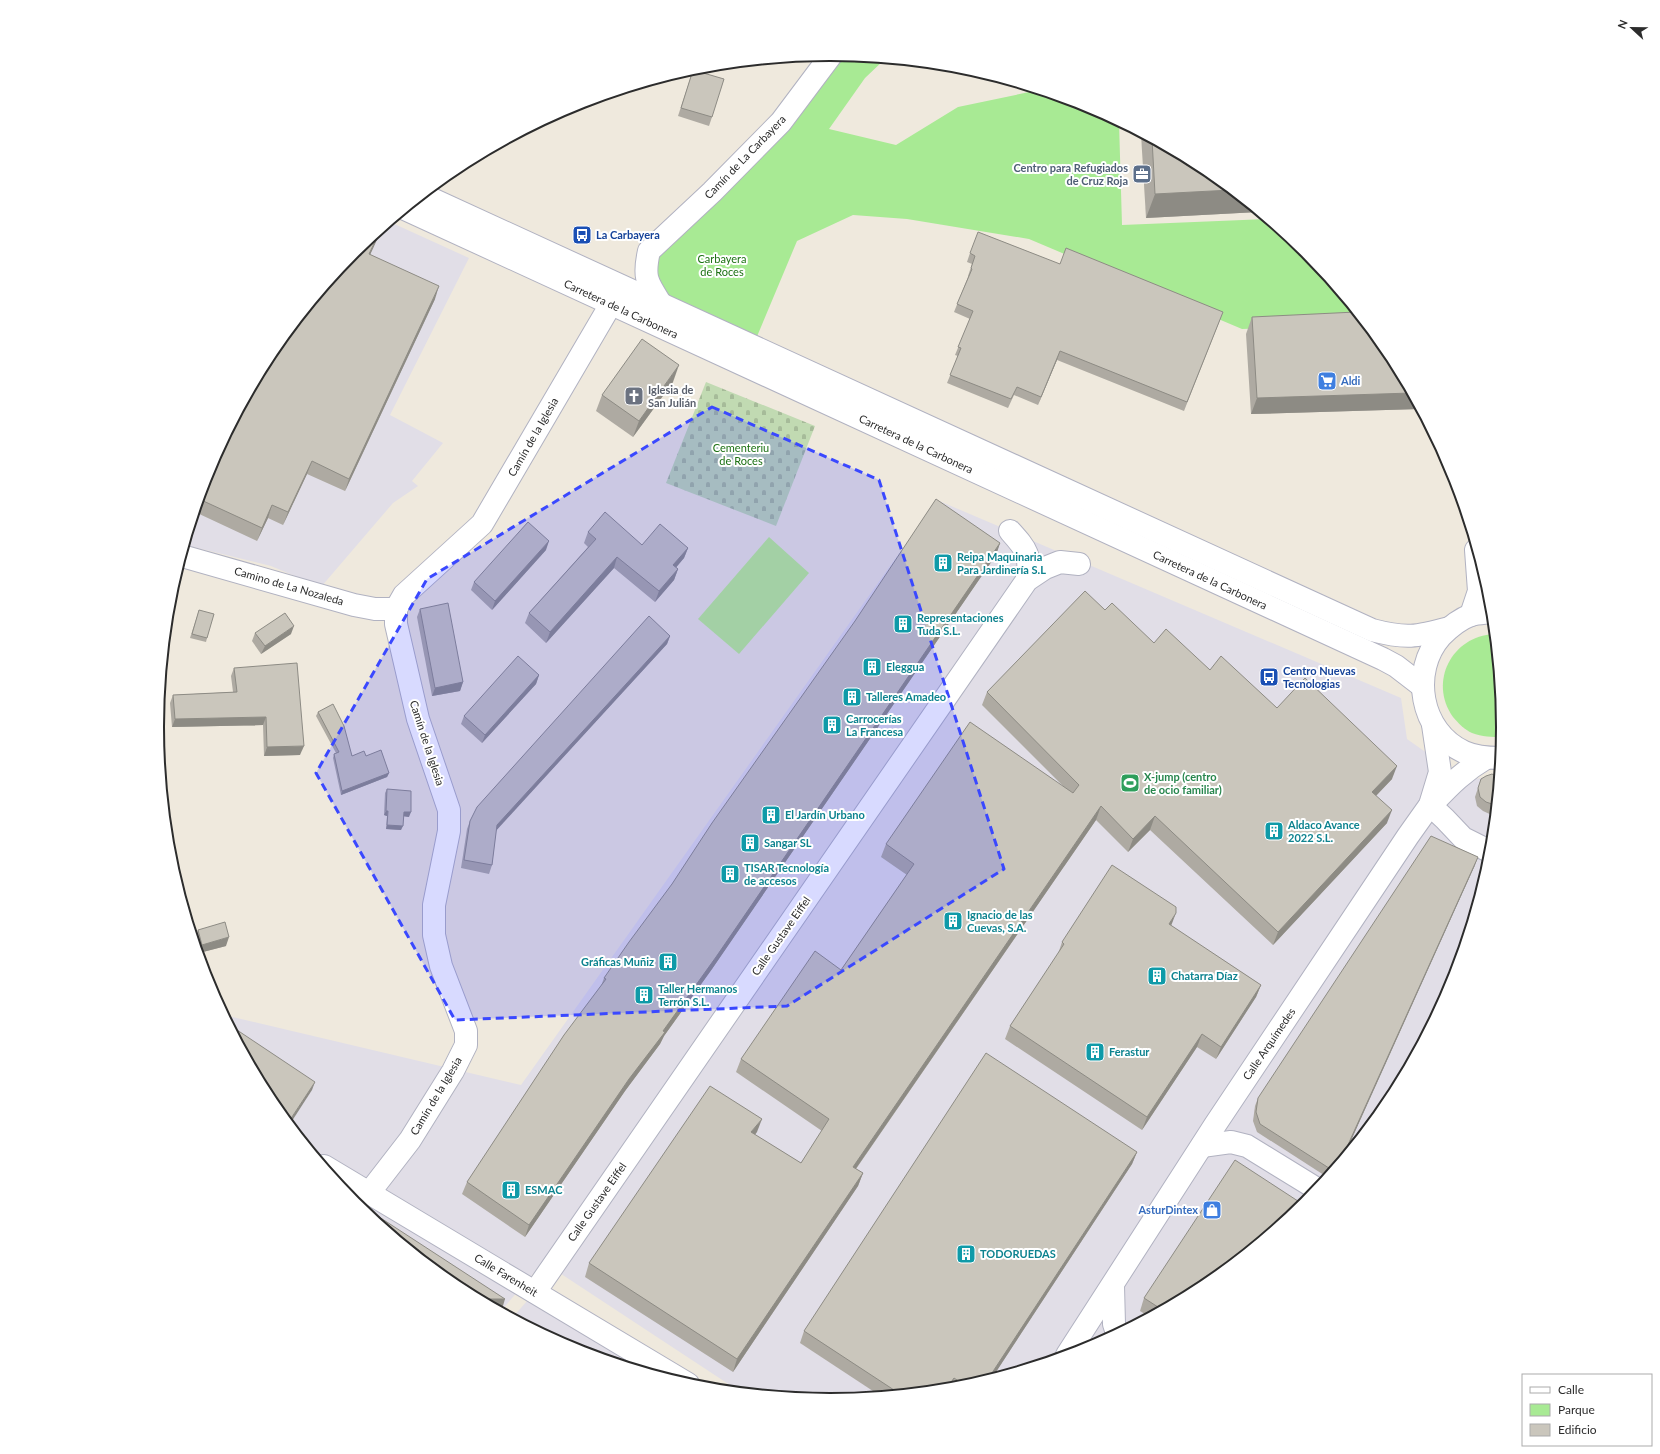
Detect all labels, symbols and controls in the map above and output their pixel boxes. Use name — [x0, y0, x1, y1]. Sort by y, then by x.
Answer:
north arrow — [1612, 8, 1652, 48]
text: N — [1615, 18, 1630, 30]
street label: Camín de La Carbayera — [701, 112, 788, 201]
place label: Centro para Refugiados de Cruz Roja — [1013, 161, 1128, 187]
office icon: Centro para Refugiados de Cruz Roja — [1131, 163, 1153, 185]
bus stop icon: La Carbayera — [571, 224, 593, 246]
place label: La Carbayera — [596, 228, 660, 241]
park label: Carbayera de Roces — [697, 252, 747, 278]
street label: Carretera de la Carbonera — [562, 276, 680, 341]
supermarket icon: Aldi — [1316, 370, 1338, 392]
place label: Aldi — [1340, 374, 1361, 387]
place label: Iglesia de San Julián — [648, 383, 696, 409]
church icon: Iglesia de San Julián — [623, 385, 645, 407]
street label: Camín de la Iglesia — [505, 395, 560, 479]
street label: Carretera de la Carbonera — [857, 411, 975, 476]
park label: Cementeriu de Roces — [713, 441, 769, 467]
street label: Carretera de la Carbonera — [1151, 547, 1269, 612]
place label: Reipa Maquinaria Para Jardinería S.L — [957, 550, 1046, 576]
building icon: Reipa Maquinaria Para Jardinería S.L — [932, 552, 954, 574]
street label: Camino de La Nozaleda — [233, 564, 345, 607]
place label: Representaciones Tuda S.L. — [917, 611, 1004, 637]
building icon: Representaciones Tuda S.L. — [892, 613, 914, 635]
building icon: Eleggua — [861, 656, 883, 678]
place label: Eleggua — [886, 660, 924, 673]
place label: Centro Nuevas Tecnologias — [1283, 664, 1356, 690]
bus stop icon: Centro Nuevas Tecnologias — [1258, 666, 1280, 688]
building icon: Talleres Amadeo — [841, 686, 863, 708]
place label: Talleres Amadeo — [866, 690, 946, 703]
street label: Camín de la Iglesia — [408, 699, 447, 787]
place label: Carrocerías La Francesa — [846, 712, 903, 738]
building icon: Carrocerías La Francesa — [821, 714, 843, 736]
place label: X-jump (centro de ocio familiar) — [1144, 770, 1222, 796]
sports icon: X-jump (centro de ocio familiar) — [1119, 772, 1141, 794]
building icon: El Jardín Urbano — [760, 804, 782, 826]
place label: El Jardín Urbano — [785, 808, 865, 821]
place label: Aldaco Avance 2022 S.L. — [1287, 818, 1360, 844]
building icon: Aldaco Avance 2022 S.L. — [1263, 820, 1285, 842]
building icon: Sangar SL — [739, 832, 761, 854]
place label: Sangar SL — [764, 836, 812, 849]
place label: TISAR Tecnología de accesos — [744, 861, 829, 887]
building icon: TISAR Tecnología de accesos — [719, 863, 741, 885]
street label: Calle Gustave Eiffel — [748, 894, 813, 978]
place label: Ignacio de las Cuevas, S.A. — [967, 908, 1033, 934]
building icon: Ignacio de las Cuevas, S.A. — [942, 910, 964, 932]
building icon: Gráficas Muñiz — [657, 951, 679, 973]
place label: Gráficas Muñiz — [581, 955, 654, 968]
building icon: Chatarra Díaz — [1146, 965, 1168, 987]
place label: Chatarra Díaz — [1171, 969, 1238, 982]
place label: Taller Hermanos Terrón S.L. — [658, 982, 737, 1008]
building icon: Taller Hermanos Terrón S.L. — [633, 984, 655, 1006]
street label: Calle Arquímedes — [1240, 1005, 1298, 1082]
building icon: Ferastur — [1084, 1041, 1106, 1063]
place label: Ferastur — [1109, 1045, 1150, 1058]
street label: Camín de la Iglesia — [407, 1054, 464, 1137]
street label: Calle Gustave Eiffel — [564, 1160, 629, 1244]
building icon: ESMAC — [500, 1179, 522, 1201]
place label: ESMAC — [525, 1183, 563, 1196]
shop icon: AsturDintex — [1201, 1199, 1223, 1221]
place label: AsturDintex — [1137, 1203, 1198, 1216]
building icon: TODORUEDAS — [955, 1243, 977, 1265]
place label: TODORUEDAS — [980, 1247, 1056, 1260]
street label: Calle Farenheit — [472, 1251, 540, 1299]
legend — [1522, 1374, 1652, 1446]
text: Calle — [1558, 1382, 1584, 1397]
text: Parque — [1558, 1402, 1595, 1417]
text: Edificio — [1558, 1422, 1597, 1437]

